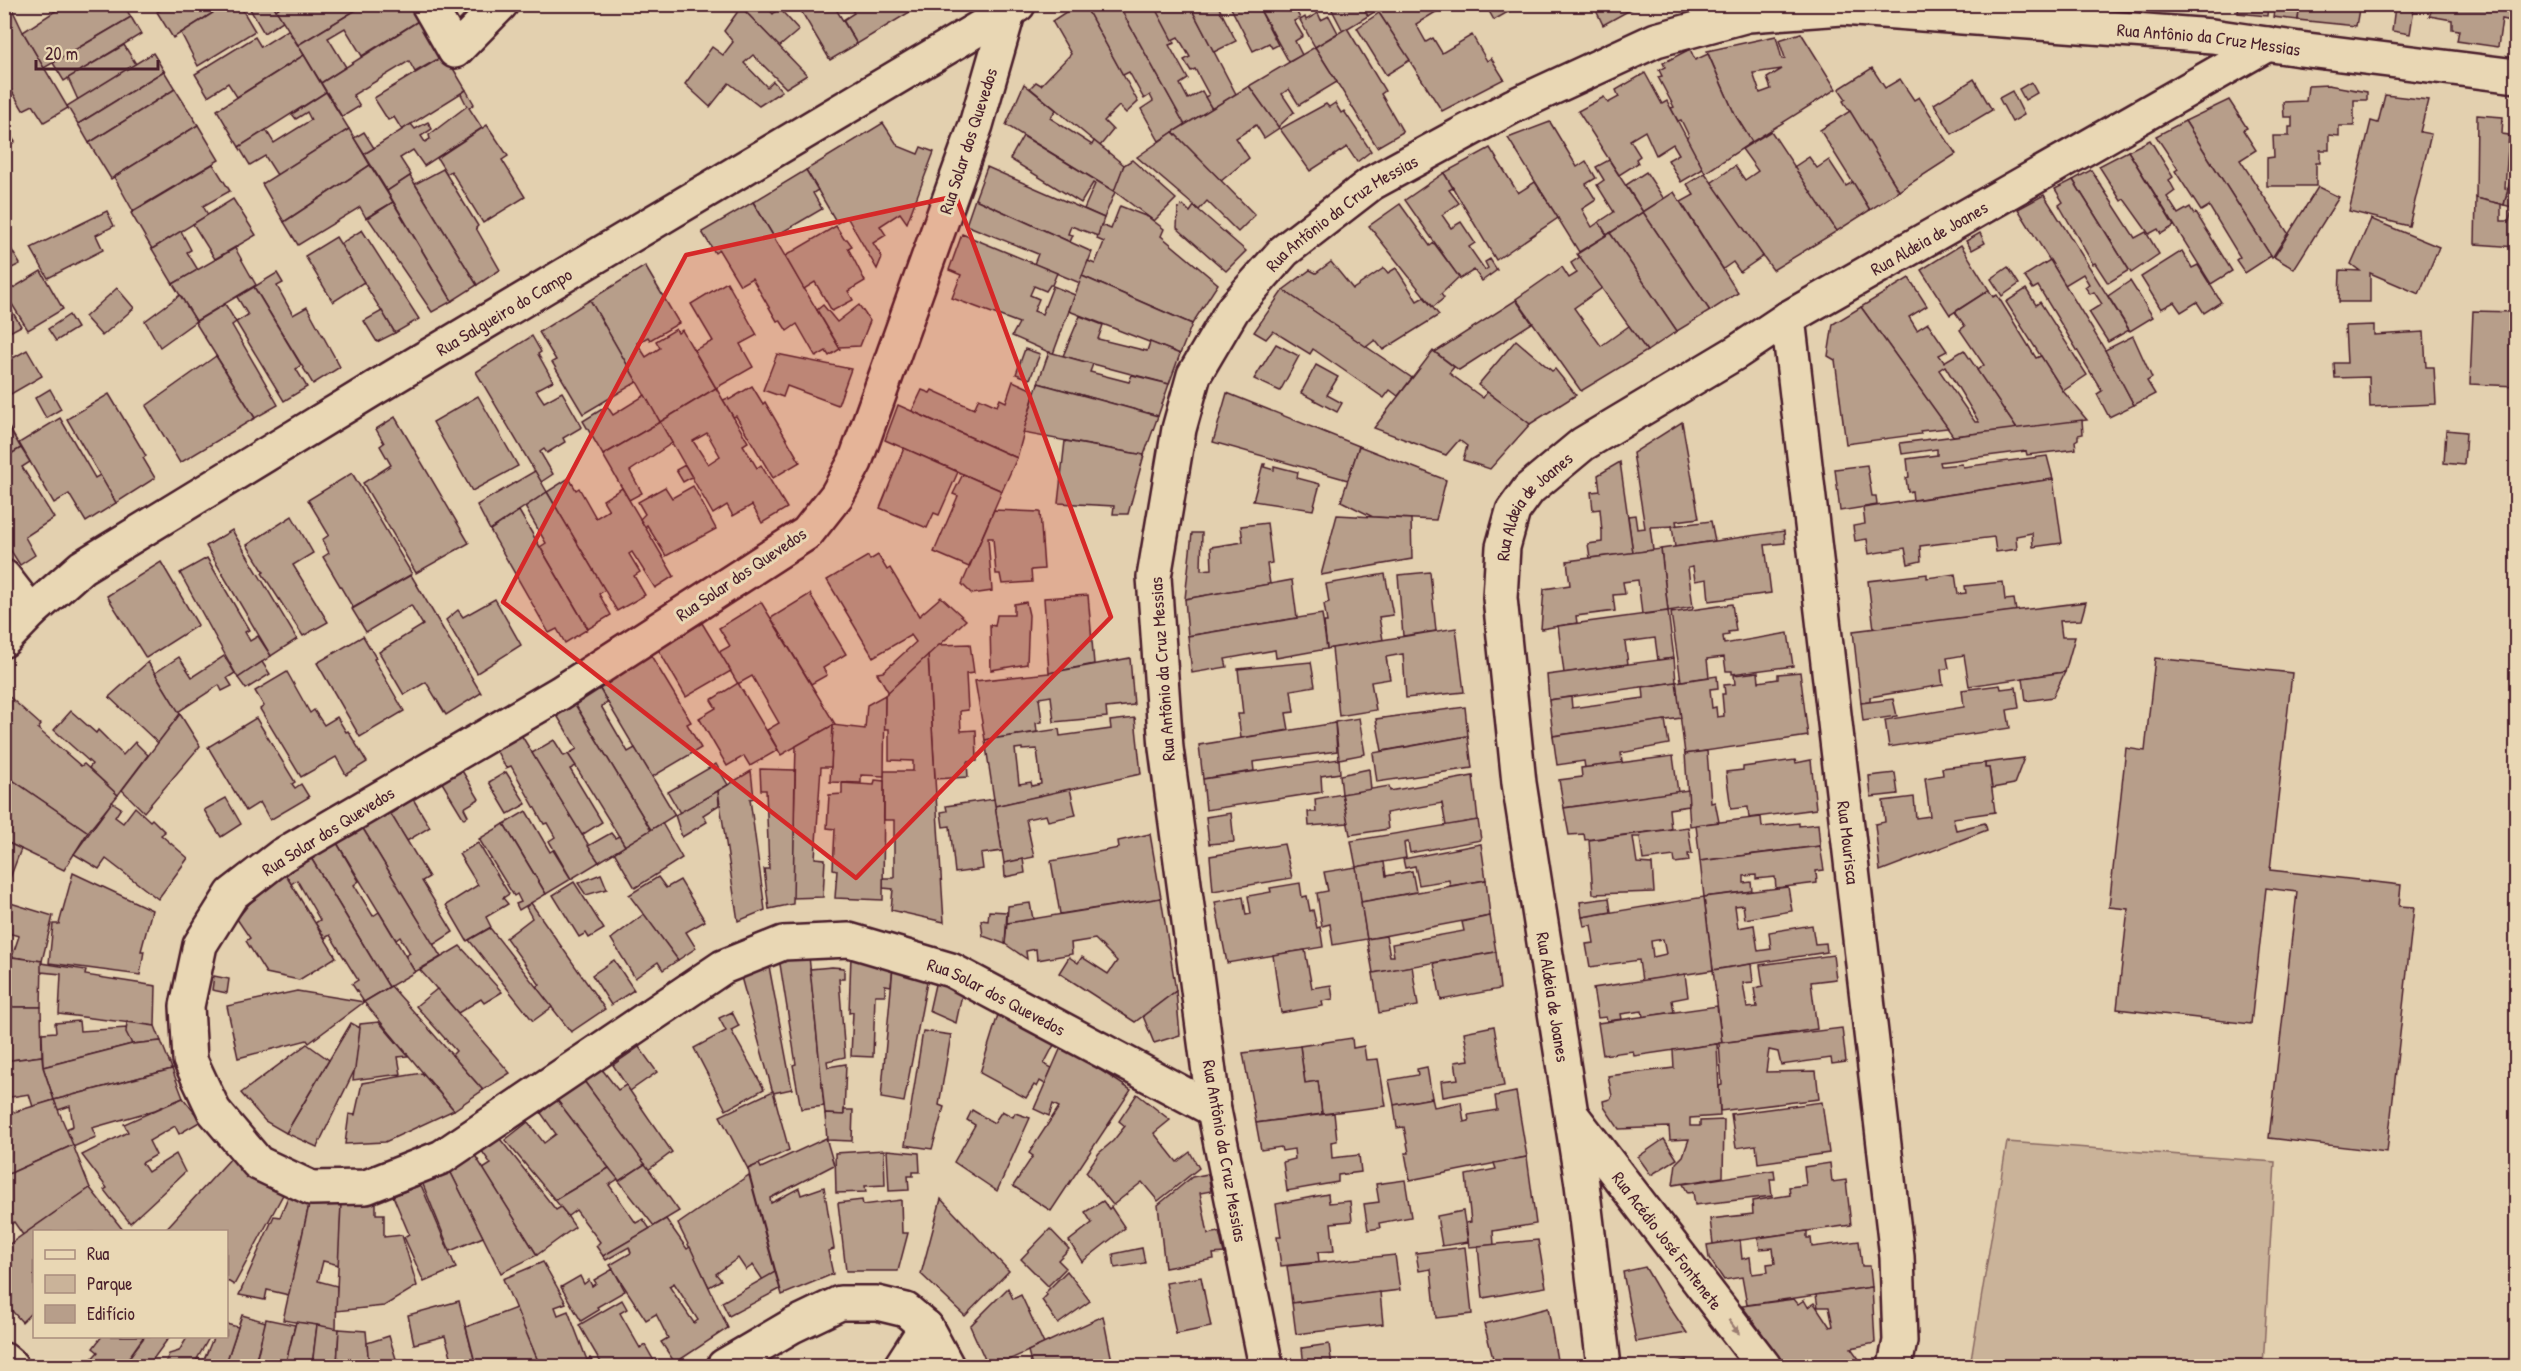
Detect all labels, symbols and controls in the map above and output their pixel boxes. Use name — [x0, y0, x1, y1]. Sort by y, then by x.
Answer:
street label: Rua Antônio da Cruz Messias — [2116, 16, 2302, 61]
scale bar — [36, 33, 158, 71]
text: 20 m — [45, 41, 78, 66]
street label: Rua Solar dos Quevedos — [933, 65, 1003, 217]
street label: Rua Antônio da Cruz Messias — [1259, 148, 1422, 277]
street label: Rua Aldeia de Joanes — [1866, 194, 1992, 281]
street label: Rua Salgueiro do Campo — [431, 261, 576, 362]
street label: Rua Aldeia de Joanes — [1490, 446, 1578, 562]
street label: Rua Solar dos Quevedos — [671, 521, 811, 627]
street label: Rua Antônio da Cruz Messias — [1143, 576, 1181, 762]
street label: Rua Solar dos Quevedos — [257, 780, 399, 882]
street label: Rua Mourisca — [1832, 799, 1866, 886]
street label: Rua Aldeia de Joanes — [1530, 930, 1576, 1064]
street label: Rua Solar dos Quevedos — [925, 951, 1070, 1041]
street label: Rua Antônio da Cruz Messias — [1197, 1058, 1253, 1244]
street label: Rua Acédio José Fontenete — [1607, 1166, 1729, 1315]
legend — [33, 1230, 228, 1338]
text: Rua — [87, 1241, 109, 1266]
text: Parque — [87, 1271, 132, 1296]
text: Edifício — [87, 1301, 135, 1326]
one-way arrow — [1728, 1320, 1740, 1335]

